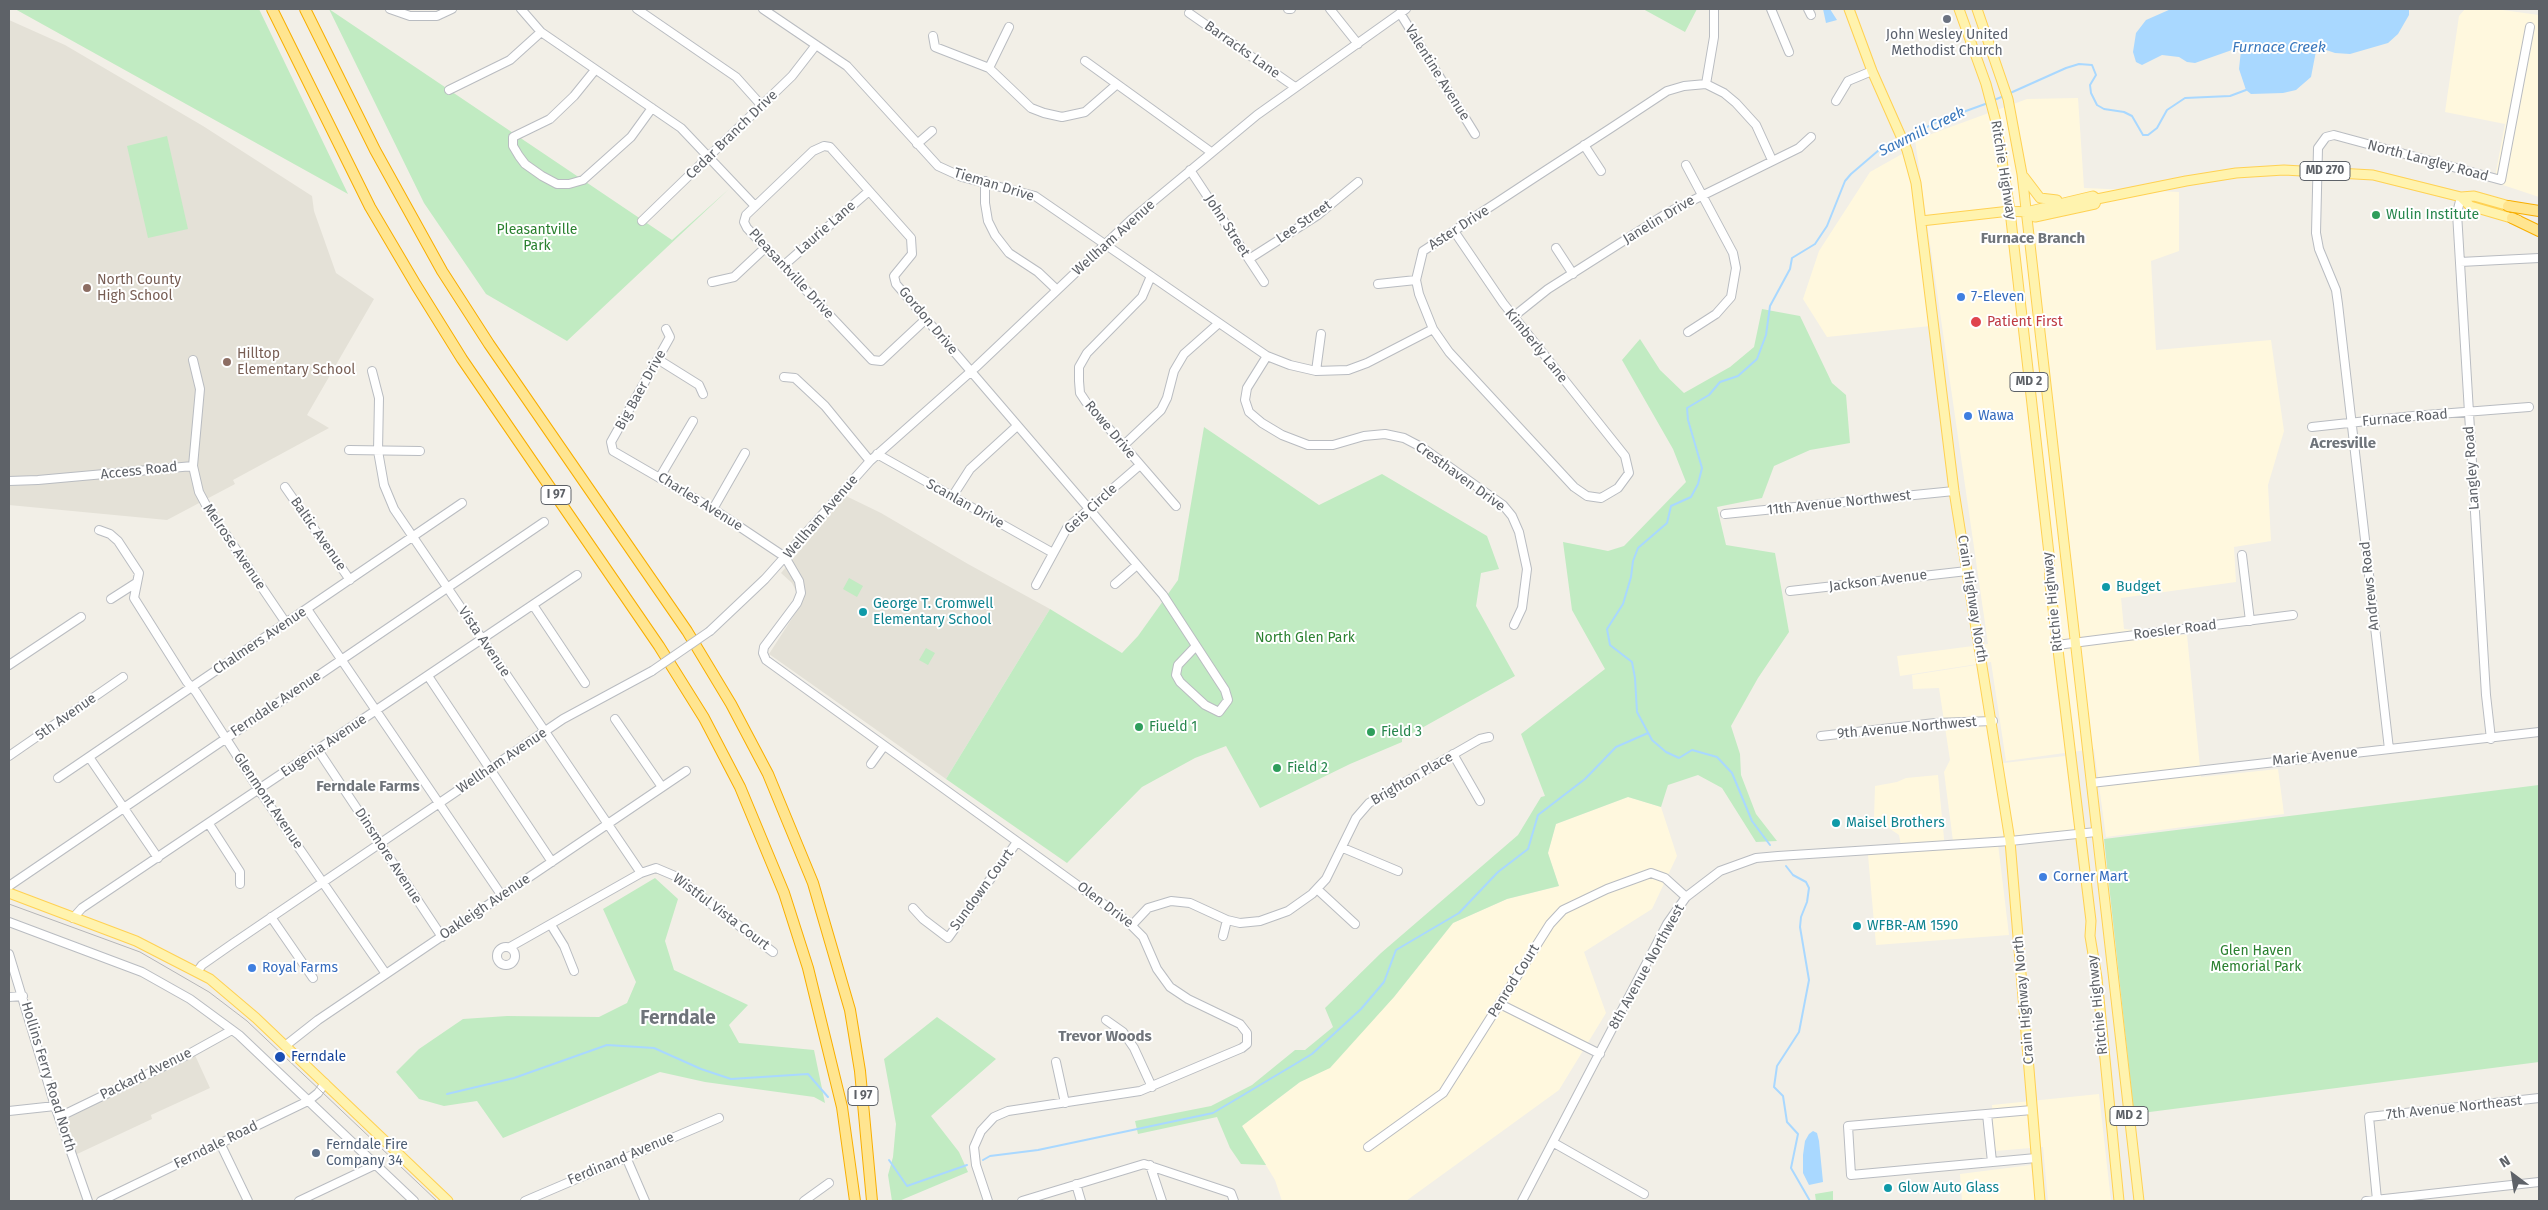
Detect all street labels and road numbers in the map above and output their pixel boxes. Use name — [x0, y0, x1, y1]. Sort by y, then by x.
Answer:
street label: Barracks Lane — [1201, 18, 1283, 82]
street label: Valentine Avenue — [1401, 22, 1473, 124]
street label: Cedar Branch Drive — [683, 87, 781, 183]
street label: Ritchie Highway — [1987, 119, 2019, 221]
street label: North Langley Road — [2366, 137, 2490, 185]
road number: MD 270 — [2300, 162, 2350, 180]
street label: Tieman Drive — [952, 165, 1036, 205]
street label: John Street — [1201, 192, 1253, 260]
street label: Janelin Drive — [1620, 192, 1698, 248]
street label: Wellham Avenue — [1069, 197, 1159, 279]
street label: Lee Street — [1273, 197, 1335, 247]
street label: Laurie Lane — [793, 198, 859, 258]
street label: Aster Drive — [1426, 202, 1492, 254]
street label: Pleasantville Drive — [745, 225, 837, 323]
street label: Gordon Drive — [895, 284, 961, 358]
street label: Kimberly Lane — [1501, 306, 1571, 386]
street label: Big Baer Drive — [612, 347, 670, 433]
road number: MD 2 — [2010, 372, 2048, 392]
street label: Rowe Drive — [1081, 398, 1139, 462]
street label: Furnace Road — [2362, 406, 2448, 430]
street label: Langley Road — [2461, 425, 2483, 511]
street label: Cresthaven Drive — [1412, 439, 1508, 515]
street label: Access Road — [100, 459, 178, 483]
street label: Charles Avenue — [654, 469, 746, 535]
street label: Wellham Avenue — [780, 472, 862, 562]
street label: Scanlan Drive — [923, 476, 1007, 532]
street label: Geis Circle — [1061, 480, 1121, 538]
road number: I 97 — [541, 486, 571, 504]
street label: 11th Avenue Northwest — [1766, 487, 1912, 519]
street label: Baltic Avenue — [286, 494, 350, 574]
street label: Melrose Avenue — [199, 501, 269, 593]
street label: Crain Highway North — [1954, 534, 1990, 664]
street label: Andrews Road — [2357, 540, 2383, 632]
street label: Ritchie Highway — [2039, 551, 2067, 653]
street label: Jackson Avenue — [1828, 567, 1928, 595]
street label: Chalmers Avenue — [210, 604, 310, 678]
street label: Vista Avenue — [454, 604, 514, 680]
street label: Roesler Road — [2132, 617, 2218, 643]
street label: Ferndale Avenue — [228, 668, 324, 740]
street label: 5th Avenue — [32, 690, 100, 744]
street label: Eugenia Avenue — [278, 711, 370, 781]
street label: 9th Avenue Northwest — [1836, 714, 1978, 742]
street label: Wellham Avenue — [454, 725, 550, 797]
street label: Marie Avenue — [2272, 744, 2358, 770]
street label: Brighton Place — [1368, 749, 1456, 809]
street label: Glenmont Avenue — [230, 750, 306, 852]
street label: Dinsmore Avenue — [351, 805, 425, 907]
street label: Sundown Court — [947, 846, 1017, 934]
street label: Wistful Vista Court — [669, 870, 773, 954]
street label: Oakleigh Avenue — [437, 871, 533, 943]
street label: Olen Drive — [1074, 878, 1136, 932]
street label: 8th Avenue Northwest — [1606, 901, 1688, 1033]
street label: Crain Highway North — [2010, 935, 2038, 1065]
street label: Penrod Court — [1485, 941, 1543, 1021]
street label: Ritchie Highway — [2084, 954, 2112, 1056]
street label: Hollins Ferry Road North — [17, 1000, 79, 1154]
street label: Packard Avenue — [97, 1045, 195, 1103]
road number: I 97 — [848, 1086, 878, 1106]
street label: 7th Avenue Northeast — [2385, 1093, 2523, 1123]
road number: MD 2 — [2110, 1106, 2148, 1126]
street label: Ferndale Road — [171, 1117, 261, 1173]
street label: Ferdinand Avenue — [565, 1129, 677, 1189]

